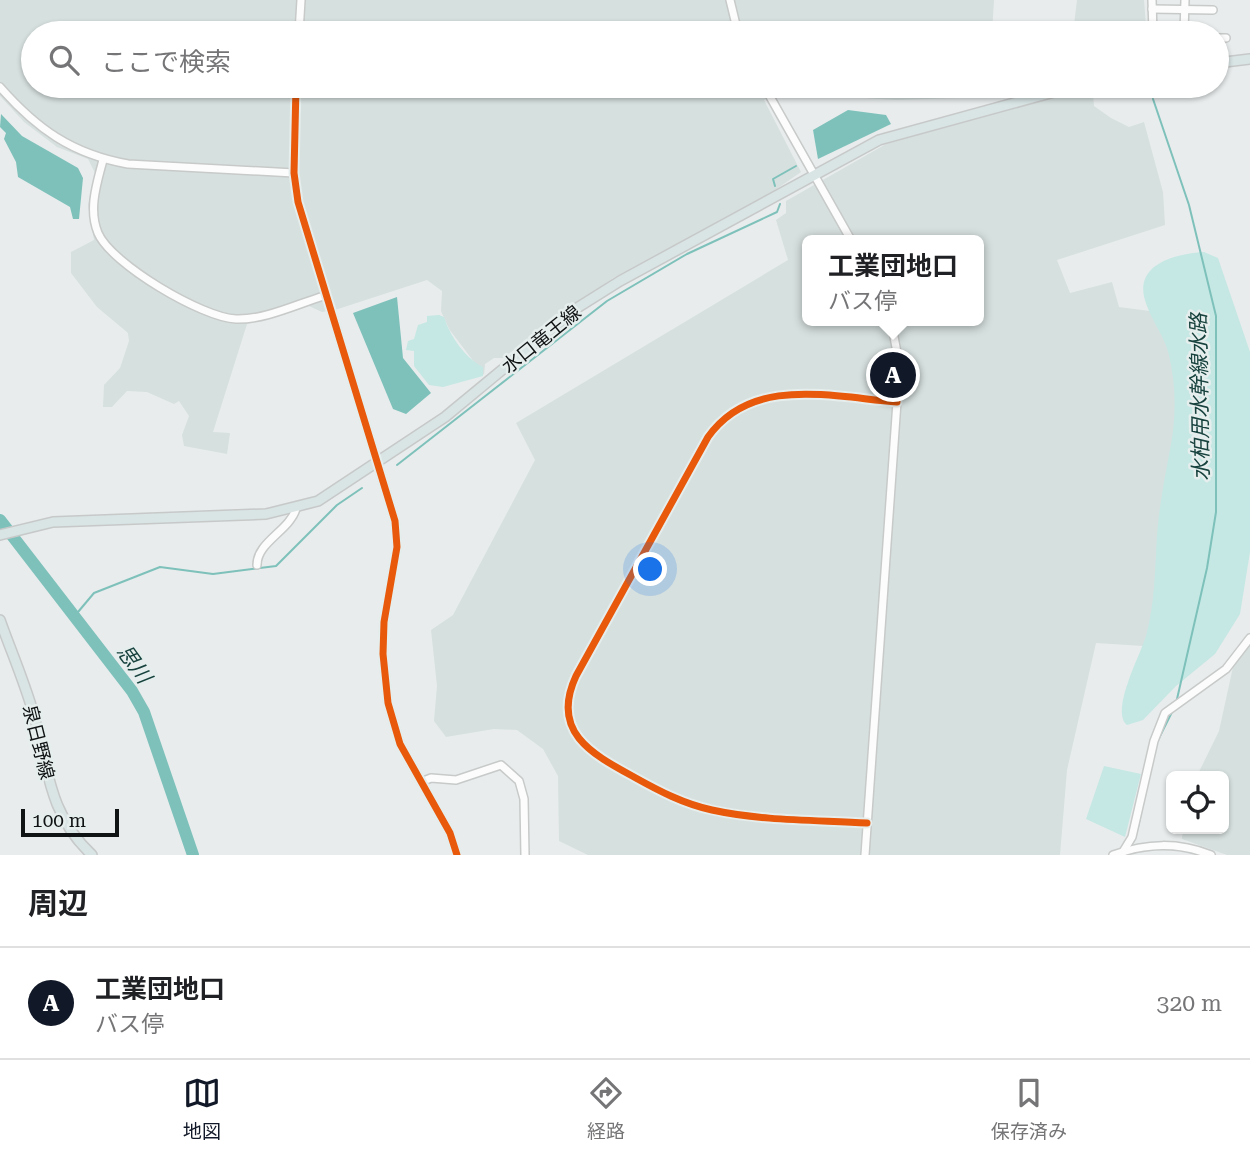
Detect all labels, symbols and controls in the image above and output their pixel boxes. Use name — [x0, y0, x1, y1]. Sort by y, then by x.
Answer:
search box — [21, 21, 1229, 98]
icon: search — [45, 41, 83, 79]
text: ここで検索 — [101, 47, 231, 77]
popup — [802, 235, 984, 326]
text: 工業団地口 — [828, 251, 958, 281]
text: バス停 — [828, 288, 897, 315]
street label: 水口竜王線 — [497, 301, 585, 378]
water label: 水柏用水幹線水路 — [1187, 311, 1213, 481]
pin: A — [870, 349, 916, 401]
your location — [633, 552, 667, 586]
water label: 思川 — [112, 640, 157, 690]
street label: 泉日野線 — [18, 702, 59, 782]
map controls — [1166, 771, 1229, 834]
button: locate — [1166, 771, 1229, 834]
scale bar — [21, 806, 119, 838]
text: 100 m — [32, 809, 86, 832]
text: 周辺 — [28, 886, 88, 921]
text: 工業団地口 — [95, 974, 225, 1004]
text: A — [43, 990, 59, 1017]
text: 320 m — [1157, 990, 1222, 1017]
text: バス停 — [95, 1011, 164, 1038]
tab: 地図 — [183, 1074, 221, 1143]
tab: 経路 — [587, 1074, 625, 1143]
tab: 保存済み — [991, 1074, 1067, 1143]

